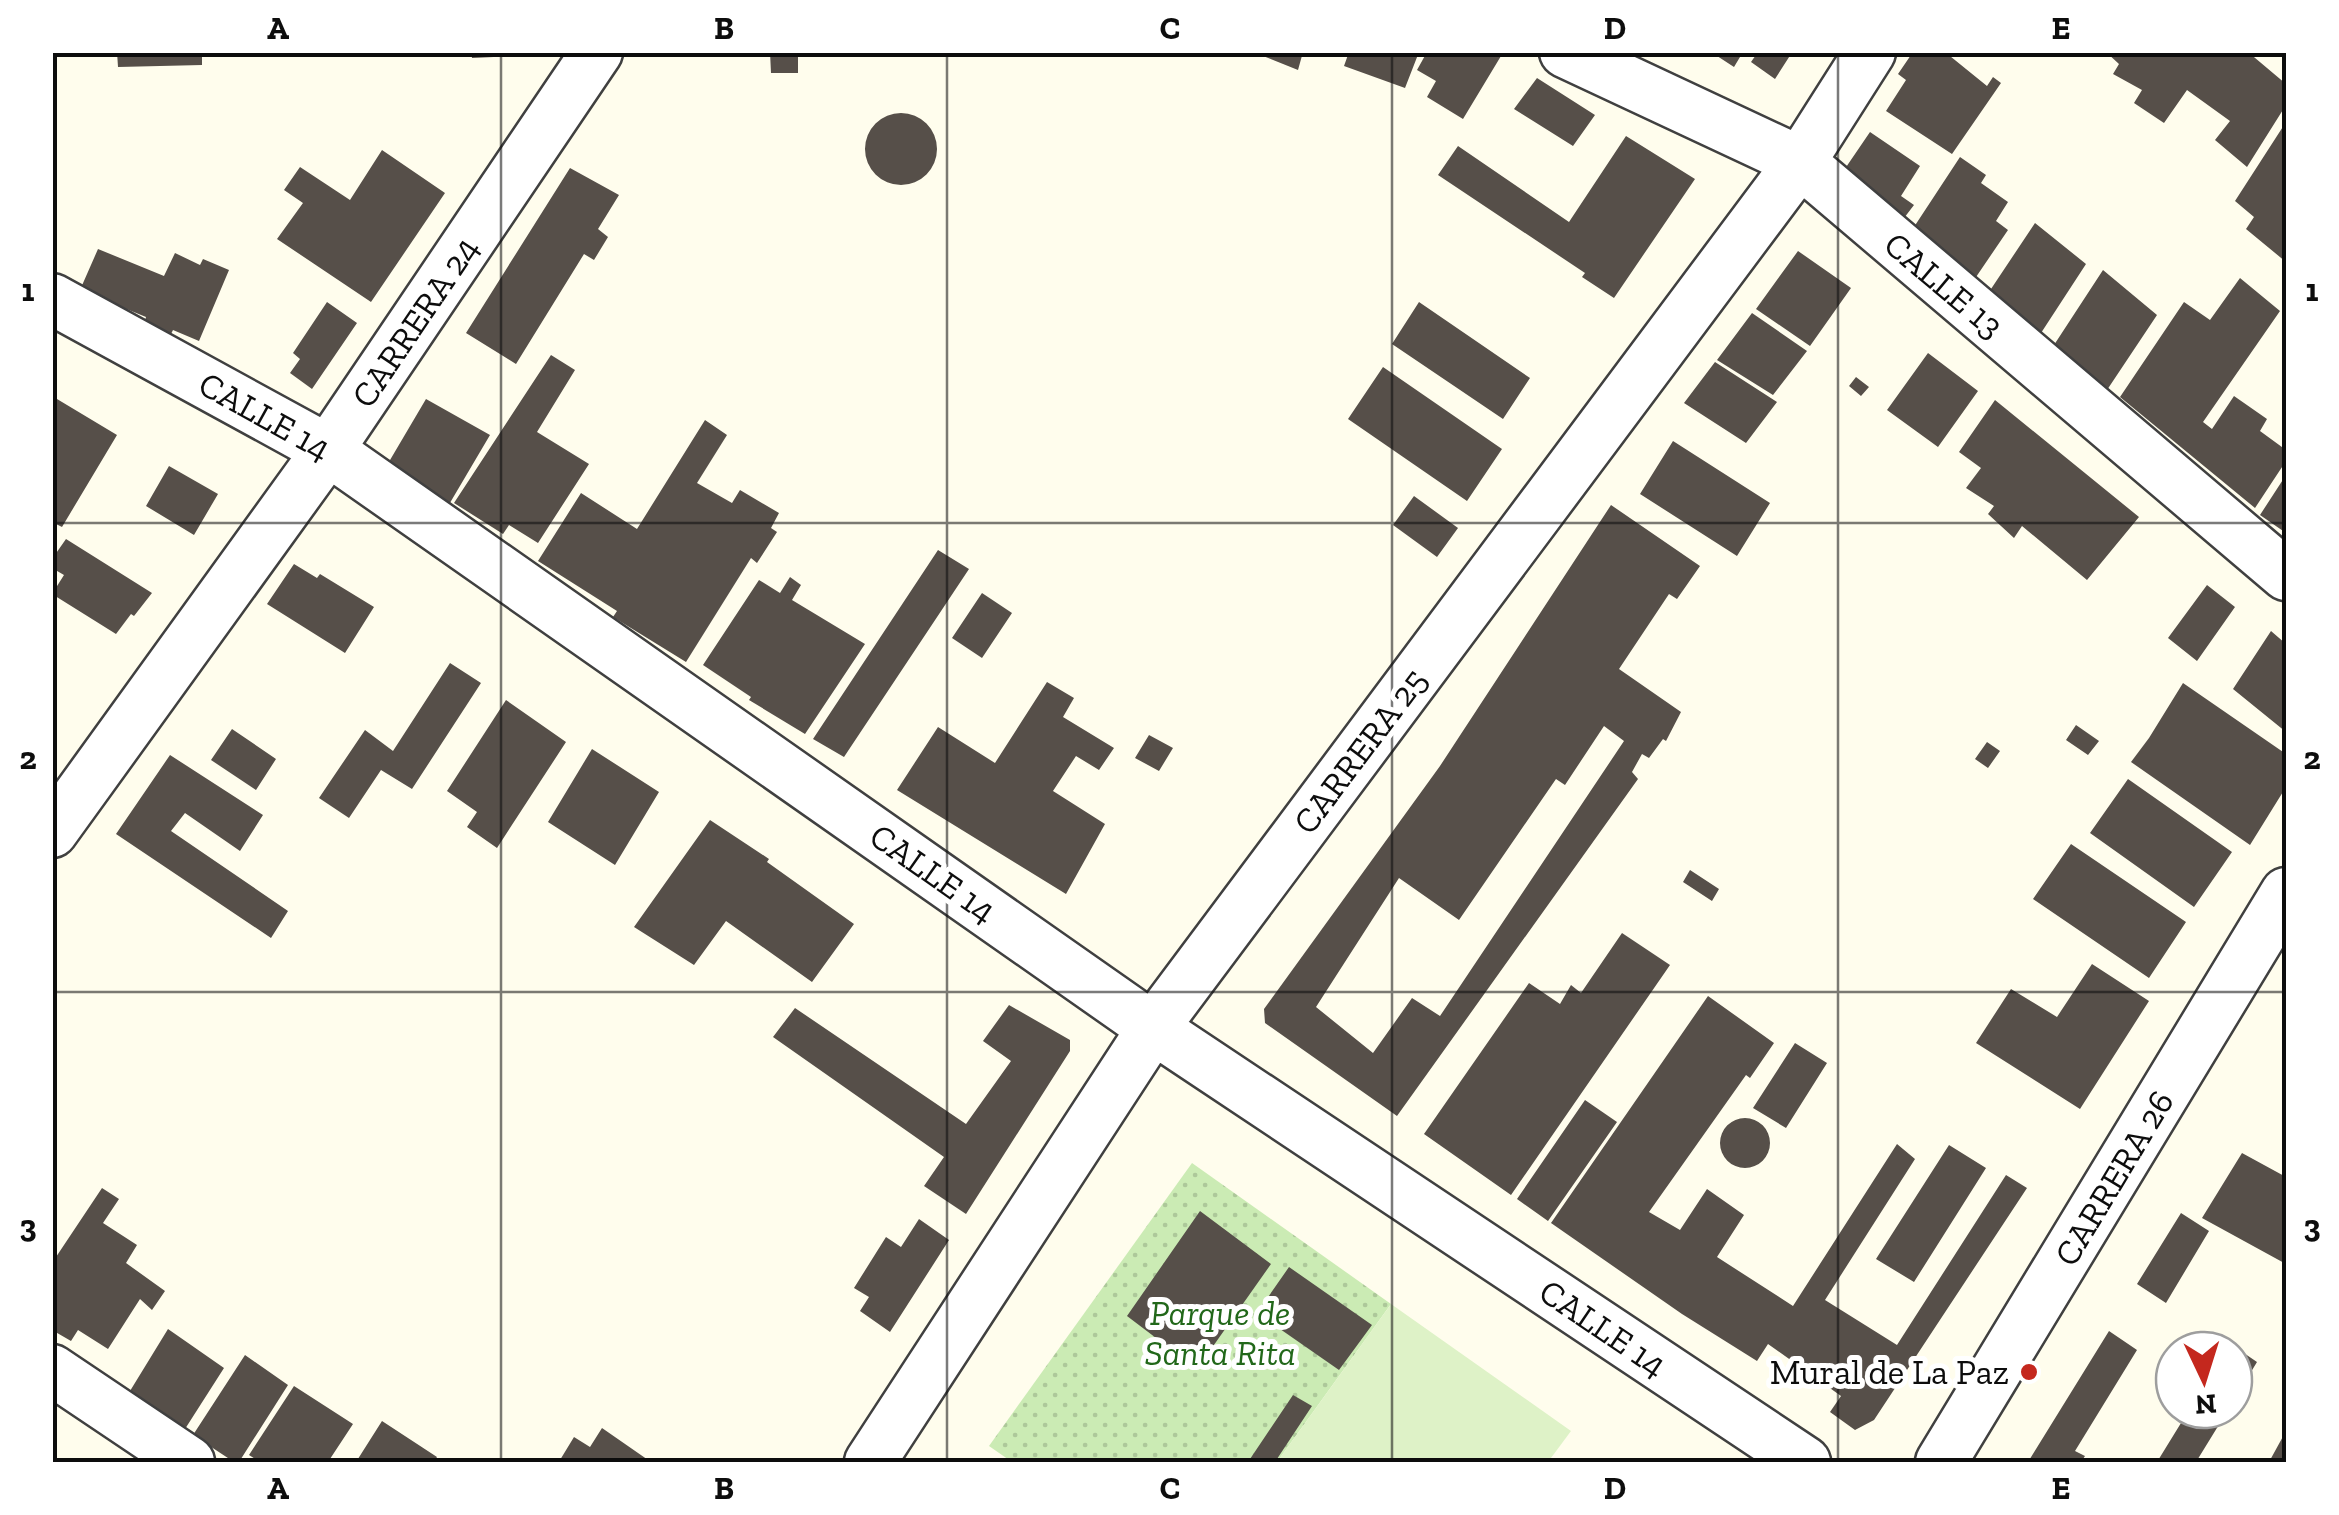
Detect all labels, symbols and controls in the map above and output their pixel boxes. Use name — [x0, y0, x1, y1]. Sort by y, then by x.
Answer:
text: A — [267, 9, 289, 47]
text: B — [714, 9, 734, 47]
text: C — [1160, 9, 1180, 47]
text: D — [1604, 9, 1626, 47]
text: E — [2052, 9, 2070, 47]
street label: CALLE 13 — [1876, 223, 2012, 347]
street label: CARRERA 24 — [343, 229, 487, 415]
text: 1 — [22, 271, 35, 309]
text: 1 — [2306, 271, 2319, 309]
street label: CALLE 14 — [192, 363, 338, 469]
street label: CARRERA 25 — [1284, 660, 1436, 842]
text: 2 — [19, 739, 37, 777]
text: 2 — [2303, 739, 2321, 777]
street label: CALLE 14 — [862, 814, 1004, 932]
street label: CARRERA 26 — [2045, 1083, 2183, 1273]
text: 3 — [19, 1207, 37, 1245]
text: 3 — [2303, 1207, 2321, 1245]
street label: CALLE 14 — [1531, 1270, 1675, 1386]
park label: Parque de Santa Rita — [1144, 1292, 1296, 1374]
north arrow — [2154, 1330, 2254, 1430]
place label: Mural de La Paz — [1770, 1351, 2009, 1393]
marker: Mural de La Paz — [2018, 1361, 2040, 1383]
text: N — [2194, 1387, 2217, 1422]
text: A — [267, 1469, 289, 1507]
text: B — [714, 1469, 734, 1507]
text: C — [1160, 1469, 1180, 1507]
text: D — [1604, 1469, 1626, 1507]
text: E — [2052, 1469, 2070, 1507]

